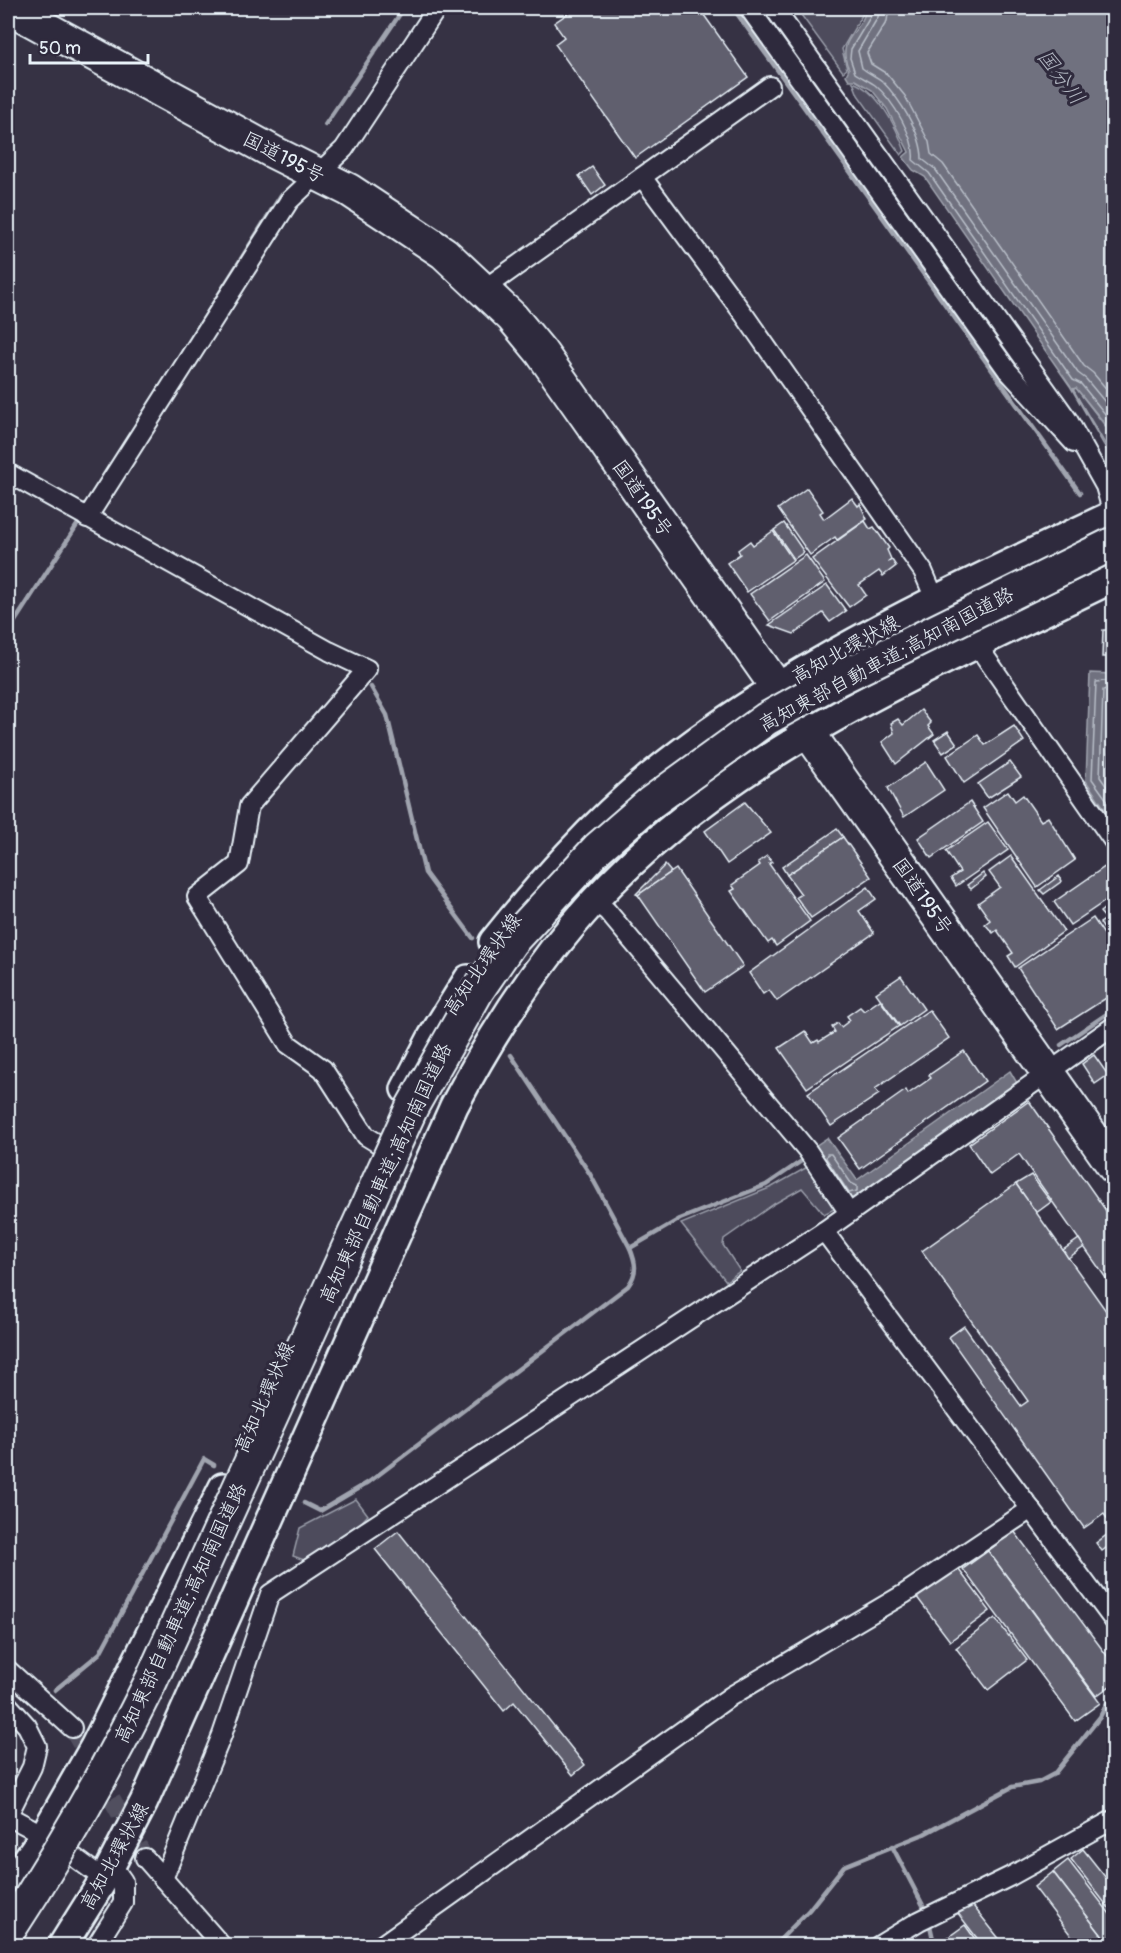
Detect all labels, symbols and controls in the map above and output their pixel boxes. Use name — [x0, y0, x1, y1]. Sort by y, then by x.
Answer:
scale bar — [30, 27, 148, 65]
text: 50 m — [39, 37, 81, 60]
water label: 国分川 — [1031, 44, 1090, 111]
street label: 国道195号 — [238, 126, 329, 189]
street label: 国道195号 — [607, 455, 678, 542]
street label: 高知東部自動車道;高知南国道路 — [754, 581, 1018, 738]
street label: 高知北環状線 — [787, 609, 904, 689]
street label: 国道195号 — [887, 853, 958, 940]
street label: 高知北環状線 — [438, 908, 527, 1021]
street label: 高知東部自動車道;高知南国道路 — [314, 1039, 457, 1308]
street label: 高知北環状線 — [229, 1337, 300, 1457]
street label: 高知東部自動車道;高知南国道路 — [109, 1479, 252, 1748]
street label: 高知北環状線 — [74, 1798, 154, 1915]

